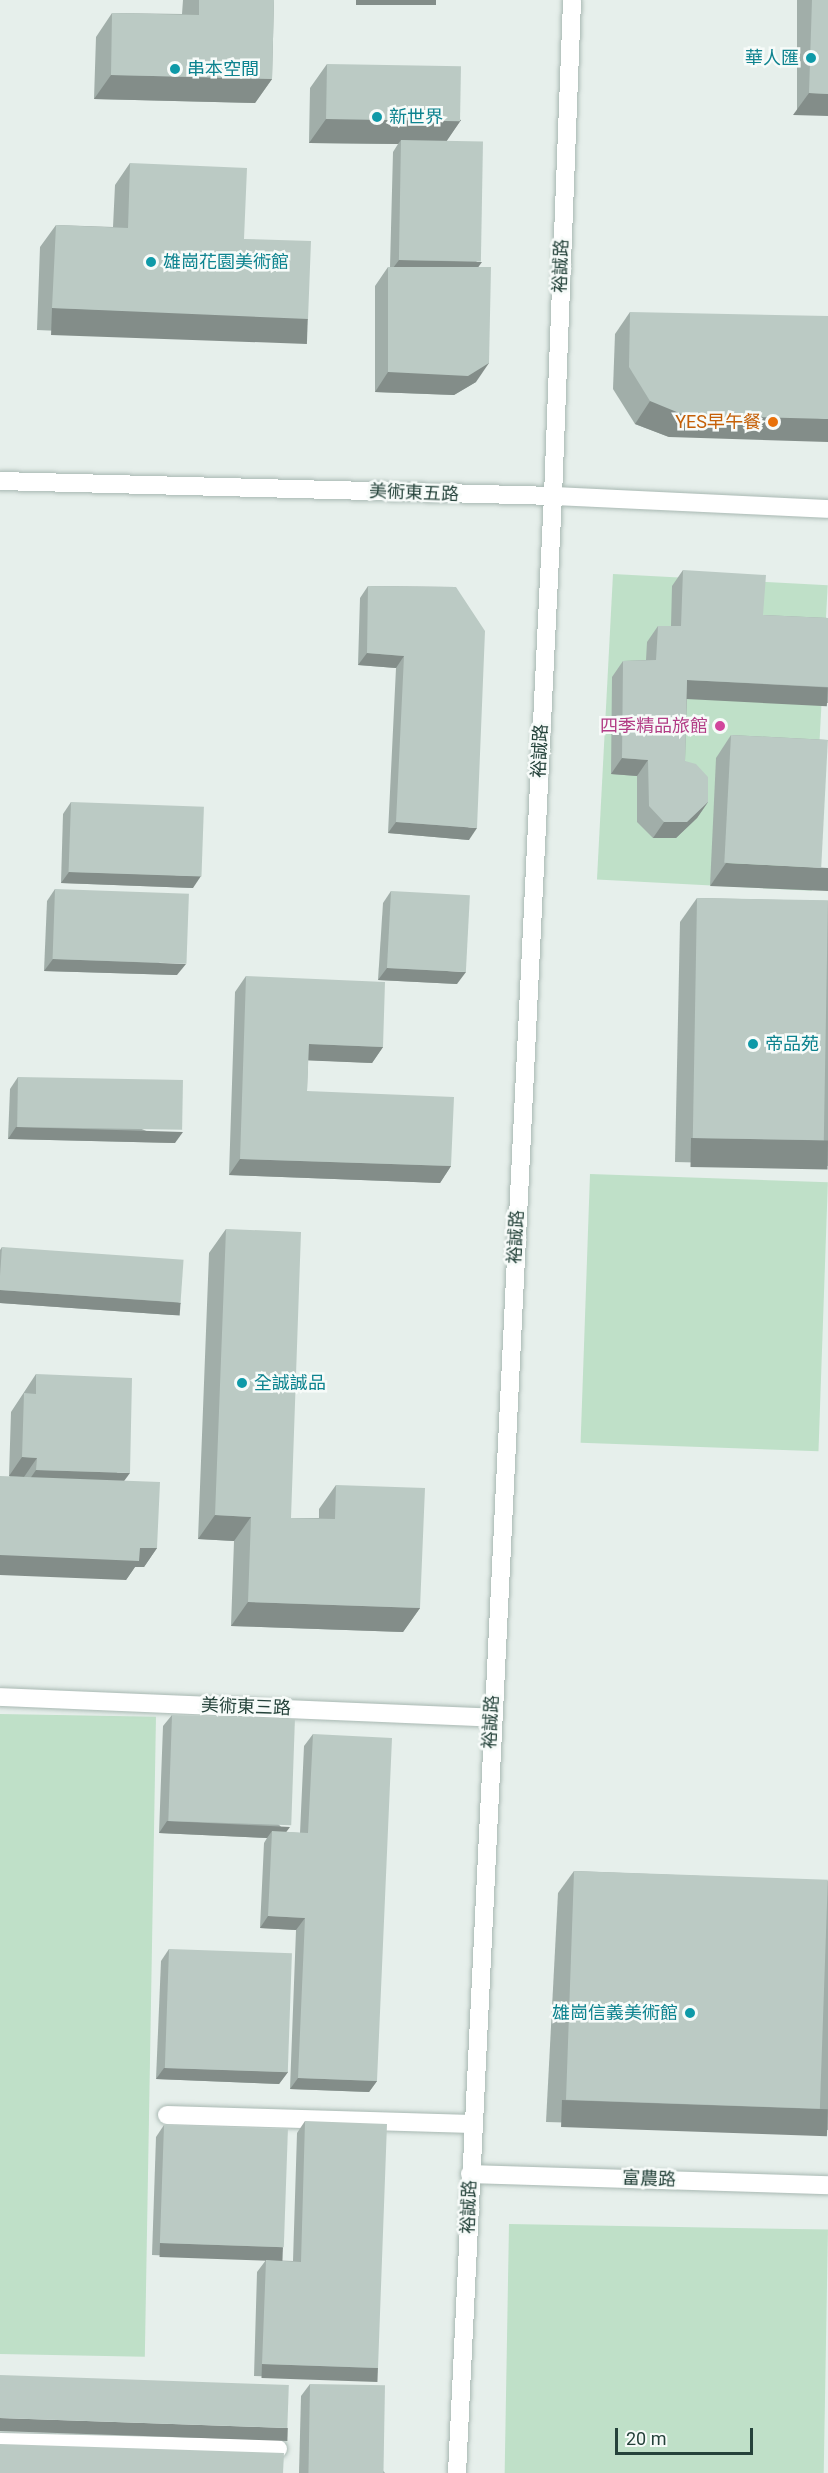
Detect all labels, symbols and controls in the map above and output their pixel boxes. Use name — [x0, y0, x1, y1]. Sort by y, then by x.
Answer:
place label: 華人匯 — [745, 47, 799, 69]
marker: 華人匯 — [804, 51, 818, 65]
place label: 串本空間 — [187, 58, 259, 80]
marker: 串本空間 — [168, 62, 182, 76]
place label: 新世界 — [389, 106, 443, 128]
marker: 新世界 — [370, 110, 384, 124]
street label: 裕誠路 — [549, 239, 573, 293]
place label: 雄崗花園美術館 — [163, 251, 289, 273]
marker: 雄崗花園美術館 — [144, 255, 158, 269]
place label: YES早午餐 — [675, 411, 761, 433]
marker: YES早午餐 — [766, 415, 780, 429]
street label: 美術東五路 — [369, 481, 459, 505]
place label: 四季精品旅館 — [600, 715, 708, 737]
marker: 四季精品旅館 — [713, 719, 727, 733]
street label: 裕誠路 — [528, 723, 552, 779]
place label: 帝品苑 — [765, 1033, 819, 1055]
marker: 帝品苑 — [746, 1037, 760, 1051]
street label: 裕誠路 — [504, 1209, 528, 1265]
place label: 全誠誠品 — [254, 1372, 326, 1394]
marker: 全誠誠品 — [235, 1376, 249, 1390]
street label: 裕誠路 — [479, 1694, 503, 1750]
street label: 美術東三路 — [201, 1695, 291, 1719]
place label: 雄崗信義美術館 — [552, 2002, 678, 2024]
marker: 雄崗信義美術館 — [683, 2006, 697, 2020]
street label: 富農路 — [622, 2167, 676, 2191]
street label: 裕誠路 — [457, 2180, 481, 2234]
scale bar — [618, 2416, 756, 2454]
text: 20 m — [626, 2428, 666, 2449]

